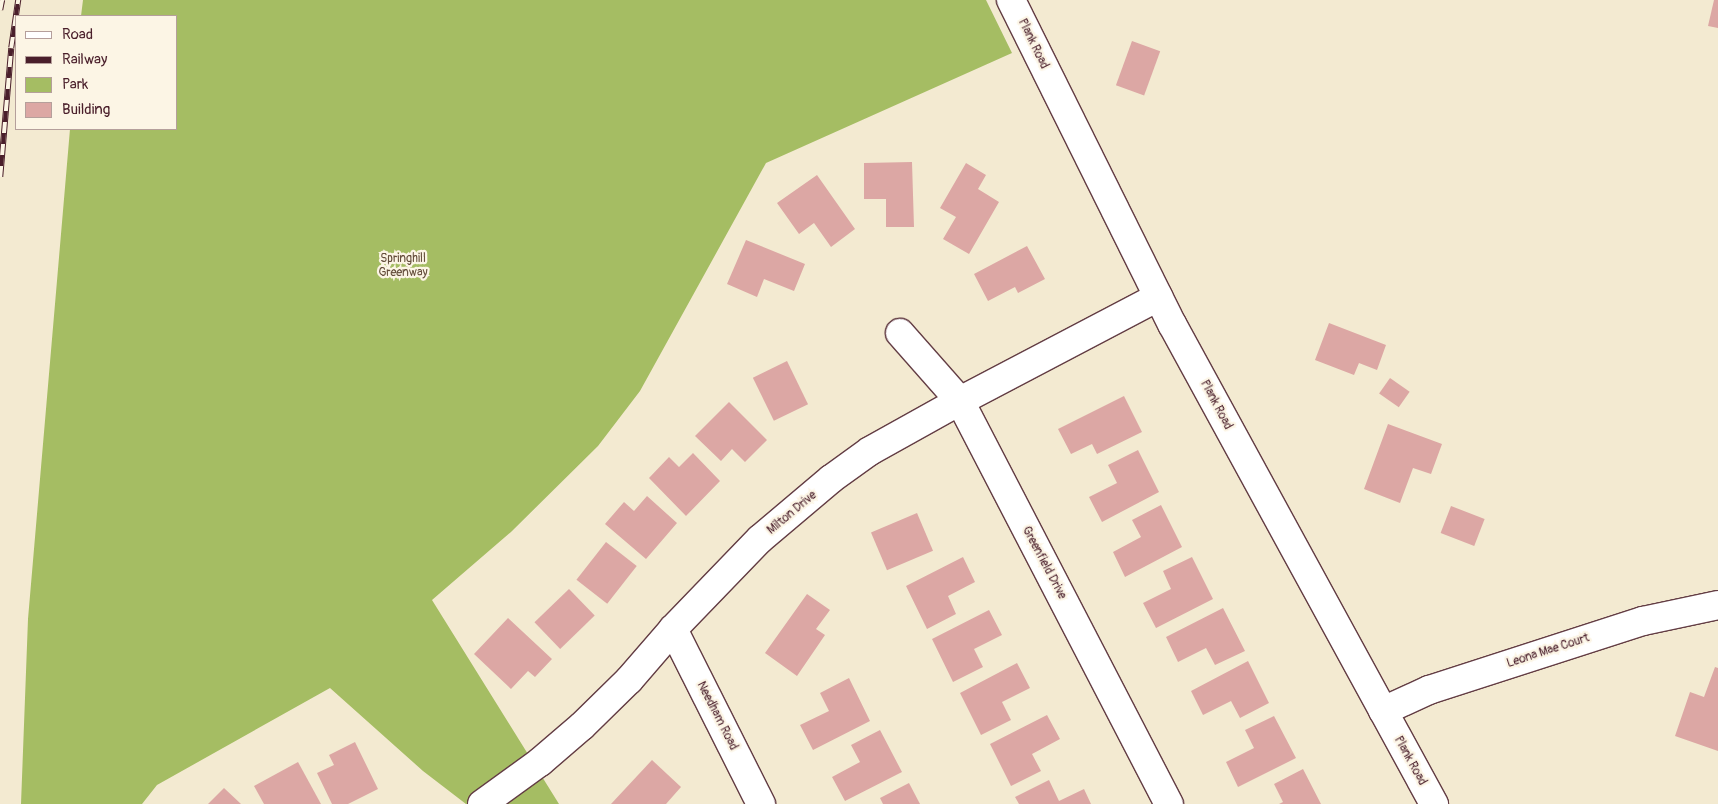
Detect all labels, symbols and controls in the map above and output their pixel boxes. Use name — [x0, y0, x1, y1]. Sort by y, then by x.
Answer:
legend — [15, 15, 178, 130]
street label: Plank Road — [1015, 17, 1051, 71]
text: Road — [62, 25, 93, 44]
text: Railway — [62, 50, 107, 69]
text: Park — [62, 75, 88, 94]
text: Building — [62, 100, 110, 119]
park label: Springhill Greenway — [378, 252, 428, 280]
street label: Plank Road — [1197, 378, 1235, 432]
street label: Milton Drive — [764, 488, 820, 538]
street label: Greenfield Drive — [1019, 524, 1069, 602]
street label: Leona Mae Court — [1505, 631, 1591, 671]
street label: Needham Road — [694, 679, 740, 753]
street label: Plank Road — [1391, 734, 1429, 788]

